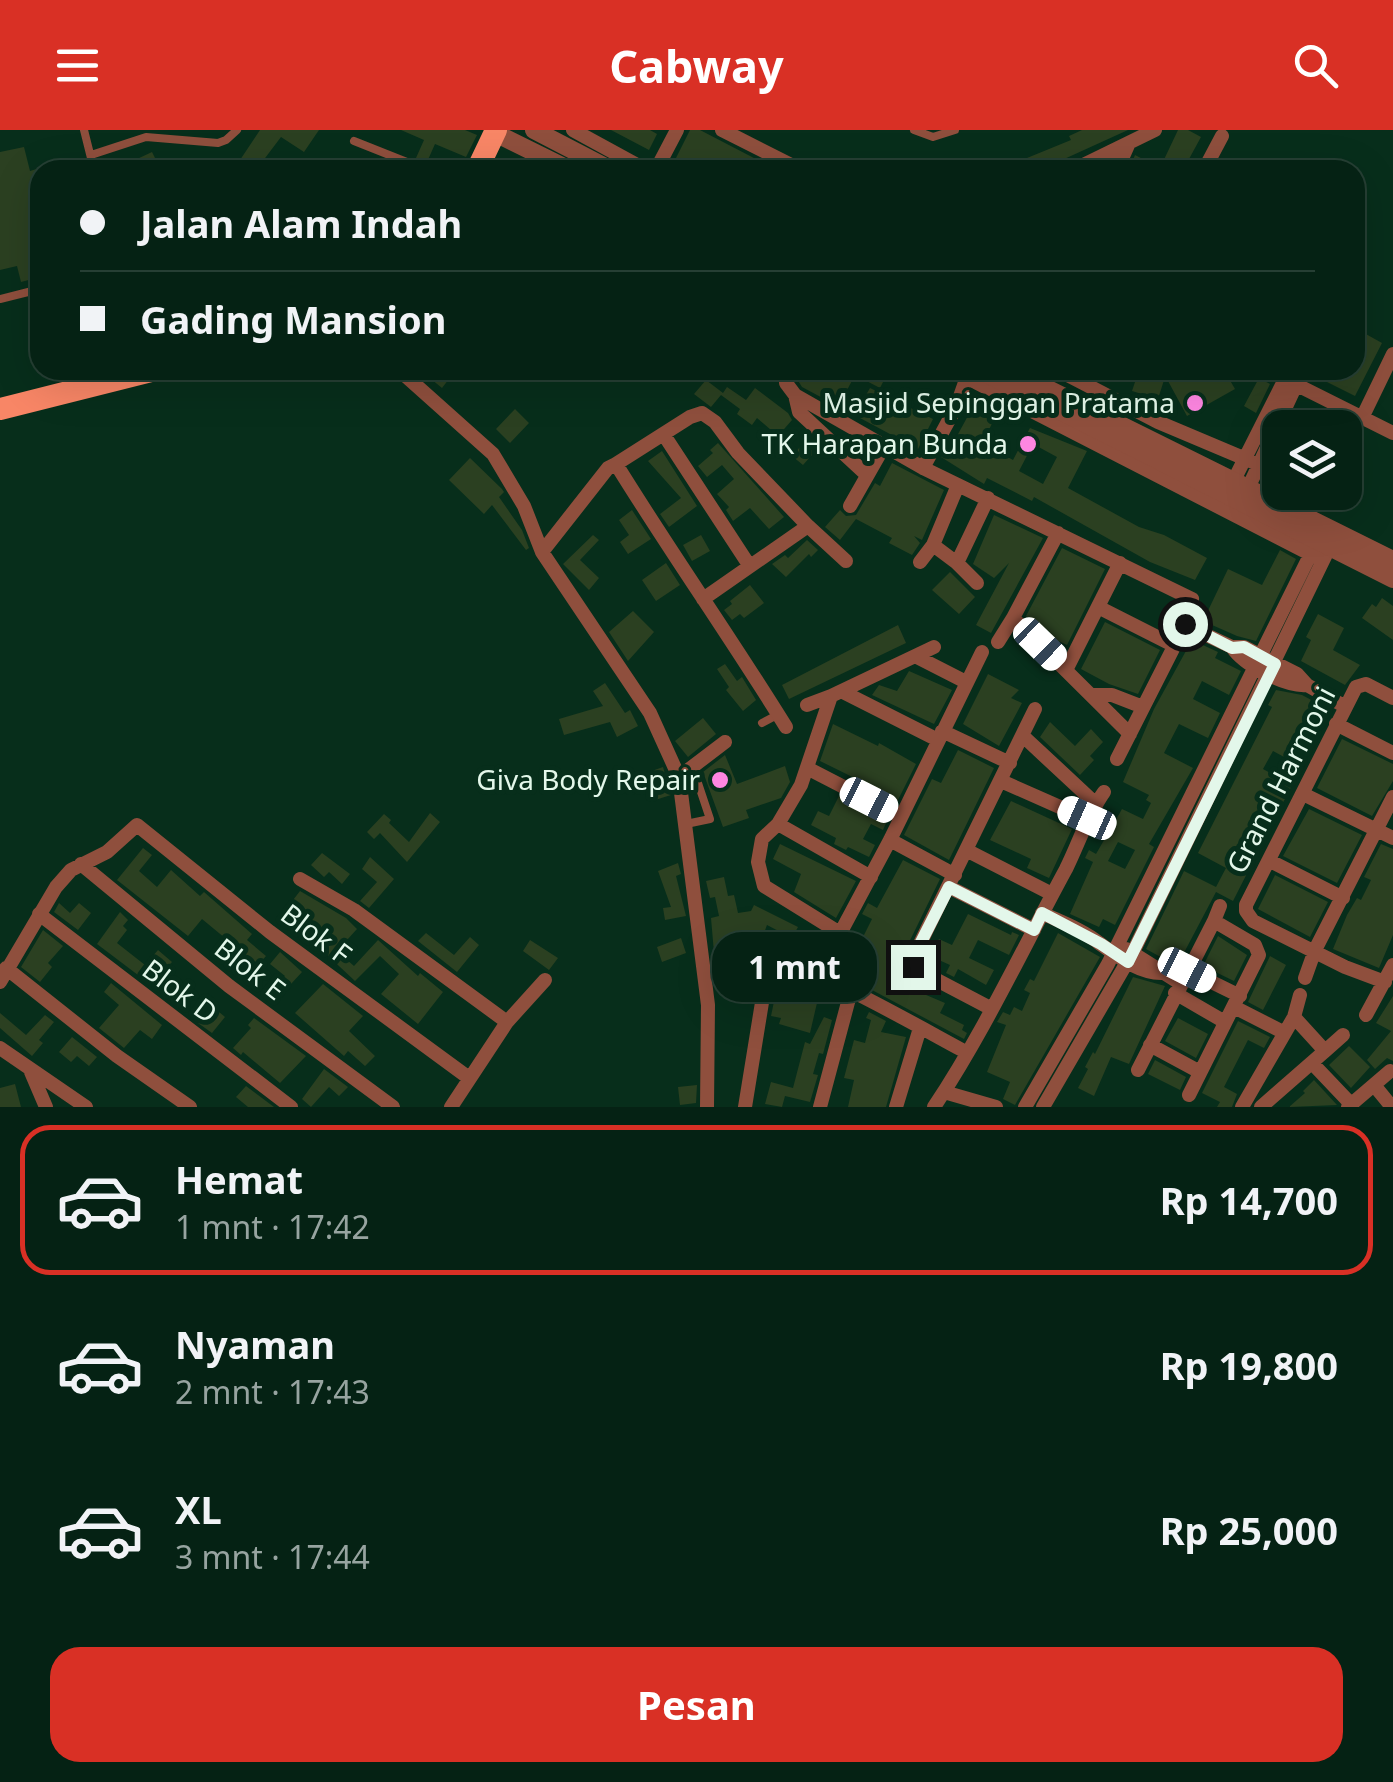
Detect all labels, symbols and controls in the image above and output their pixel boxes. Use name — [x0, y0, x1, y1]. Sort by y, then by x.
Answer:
text: Cabway — [609, 35, 784, 96]
icon: menu — [50, 38, 105, 93]
icon: search — [1288, 38, 1343, 93]
text: Jalan Alam Indah — [140, 197, 462, 249]
text: Gading Mansion — [140, 293, 446, 345]
place label: Masjid Sepinggan Pratama — [823, 383, 1175, 421]
marker: Masjid Sepinggan Pratama — [1184, 392, 1206, 414]
map controls — [1262, 410, 1362, 510]
button: layers — [1262, 410, 1362, 510]
place label: TK Harapan Bunda — [761, 424, 1008, 462]
marker: TK Harapan Bunda — [1017, 433, 1039, 455]
route start — [1163, 602, 1208, 647]
car — [1008, 612, 1072, 676]
street label: Grand Harmoni — [1217, 680, 1343, 879]
place label: Giva Body Repair — [476, 760, 700, 798]
marker: Giva Body Repair — [709, 769, 731, 791]
car — [835, 773, 903, 827]
car — [1053, 792, 1121, 844]
street label: Blok F — [274, 894, 360, 972]
street label: Blok E — [207, 929, 294, 1008]
callout: 1 mnt — [713, 932, 878, 1002]
car — [1153, 943, 1221, 997]
text: 1 mnt — [748, 945, 841, 988]
route end — [891, 945, 936, 990]
street label: Blok D — [135, 949, 226, 1031]
text: Hemat — [175, 1153, 303, 1205]
icon: car — [55, 1155, 145, 1245]
text: Rp 14,700 — [1160, 1174, 1338, 1226]
text: 1 mnt · 17:42 — [175, 1205, 370, 1248]
text: Nyaman — [175, 1318, 335, 1370]
icon: car — [55, 1320, 145, 1410]
text: Rp 19,800 — [1160, 1339, 1338, 1391]
text: 2 mnt · 17:43 — [175, 1370, 370, 1413]
text: XL — [175, 1483, 222, 1535]
icon: car — [55, 1485, 145, 1575]
text: Rp 25,000 — [1160, 1504, 1338, 1556]
text: 3 mnt · 17:44 — [175, 1535, 370, 1578]
button: Pesan — [50, 1647, 1343, 1762]

